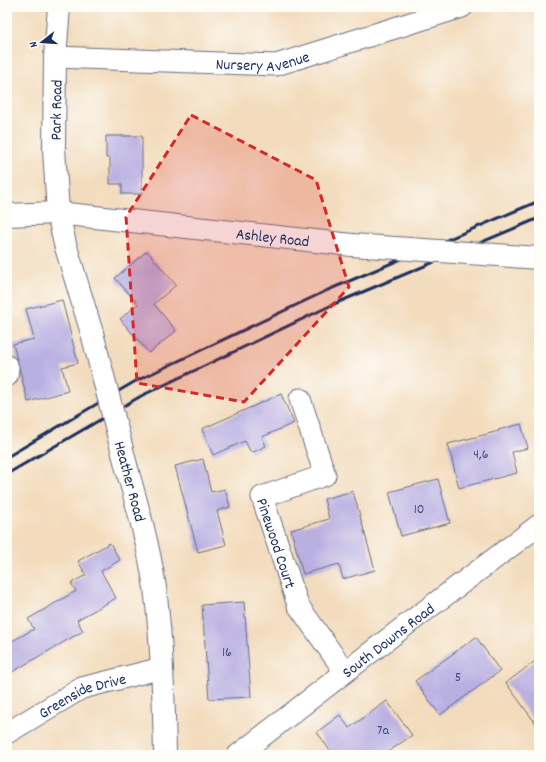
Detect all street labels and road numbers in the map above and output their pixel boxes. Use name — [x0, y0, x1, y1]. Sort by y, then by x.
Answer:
street label: Nursery Avenue — [215, 46, 313, 79]
street label: Park Road — [45, 79, 70, 141]
street label: Ashley Road — [235, 223, 310, 254]
street label: Heather Road — [107, 439, 150, 524]
street label: Pinewood Court — [249, 495, 301, 592]
street label: South Downs Road — [338, 598, 440, 685]
street label: Greenside Drive — [35, 668, 129, 726]

